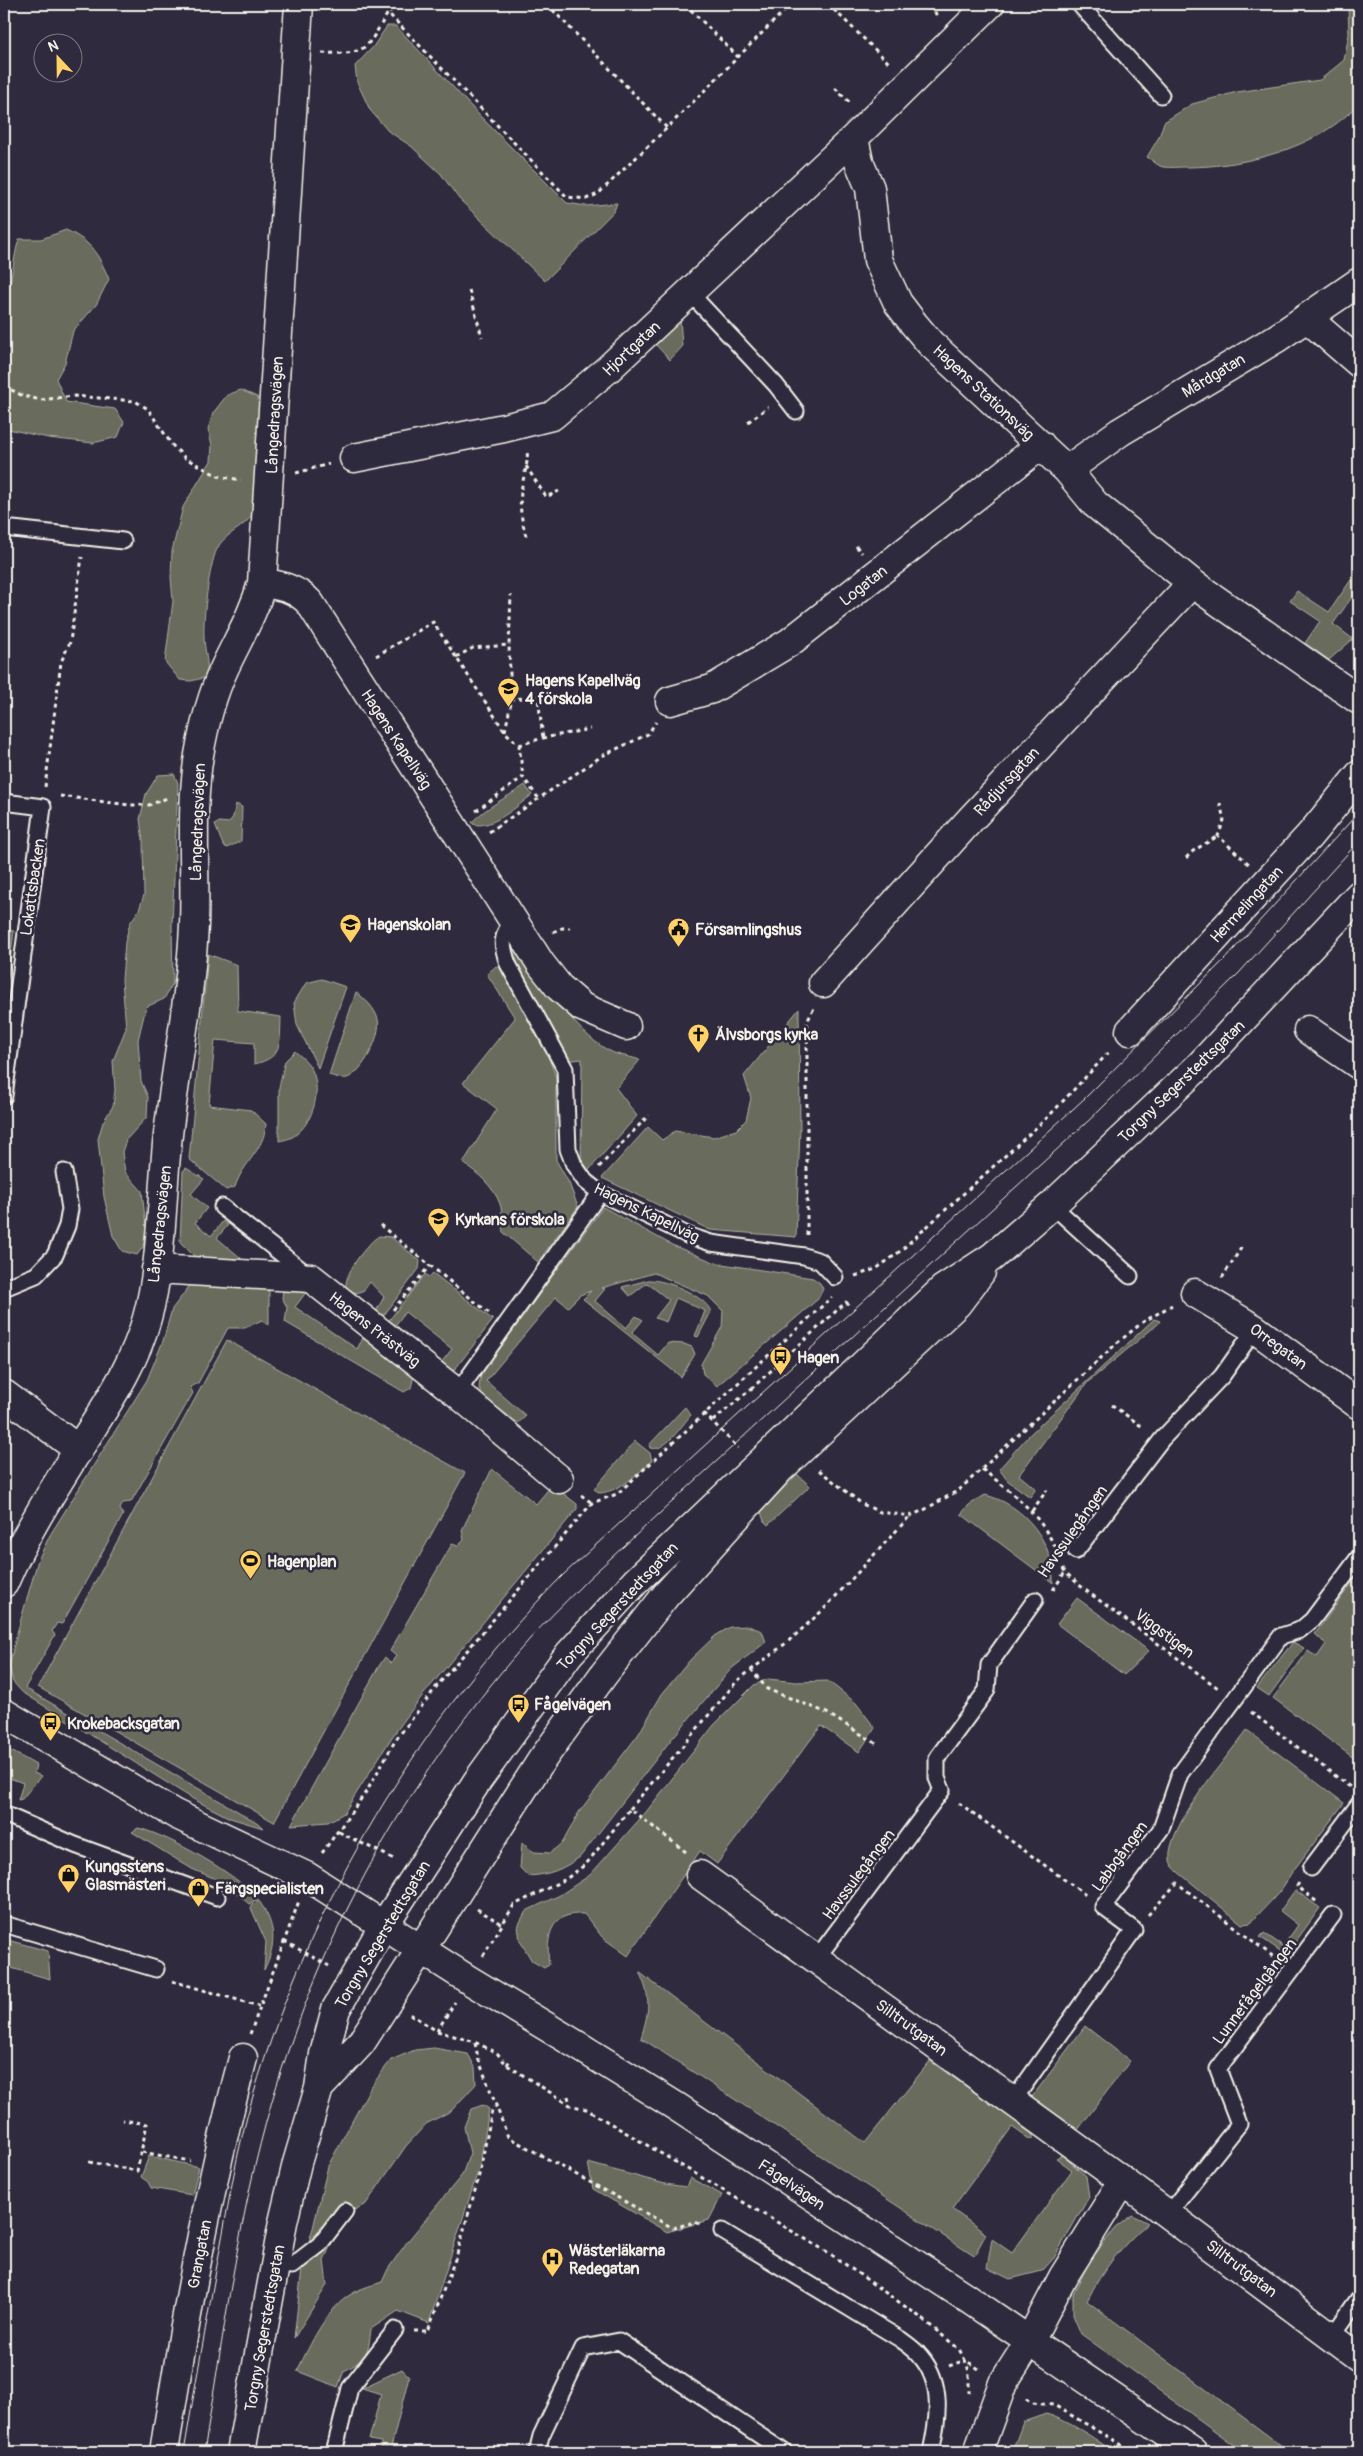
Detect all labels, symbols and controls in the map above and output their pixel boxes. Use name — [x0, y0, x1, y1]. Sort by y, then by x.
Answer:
north arrow — [32, 32, 82, 82]
text: N — [46, 37, 61, 56]
street label: Hjortgatan — [599, 317, 665, 381]
street label: Hagens Stationsväg — [928, 340, 1038, 445]
street label: Mårdgatan — [1178, 349, 1249, 403]
street label: Långedragsvägen — [262, 356, 288, 474]
street label: Logatan — [836, 561, 891, 611]
place label: Hagens Kapellväg 4 förskola — [525, 671, 641, 709]
school or university icon: Hagens Kapellväg 4 förskola — [497, 677, 521, 708]
street label: Hagens Kapellväg — [356, 686, 436, 793]
street label: Rådjursgatan — [970, 743, 1044, 820]
street label: Långedragsvägen — [186, 763, 210, 881]
street label: Lokattsbacken — [16, 837, 50, 937]
street label: Hermelingatan — [1206, 862, 1288, 947]
school or university icon: Hagenskolan — [339, 912, 363, 943]
place label: Hagenskolan — [367, 915, 451, 935]
public building icon: Församlingshus — [667, 917, 691, 948]
place label: Församlingshus — [695, 920, 802, 940]
street label: Torgny Segerstedtsgatan — [1114, 1016, 1249, 1148]
church icon: Älvsborgs kyrka — [687, 1022, 711, 1053]
place label: Älvsborgs kyrka — [715, 1025, 819, 1045]
street label: Långedragsvägen — [144, 1164, 176, 1284]
street label: Hagens Kapellväg — [590, 1179, 703, 1247]
school or university icon: Kyrkans förskola — [427, 1207, 451, 1238]
place label: Kyrkans förskola — [455, 1210, 565, 1230]
street label: Hagens Prästväg — [325, 1288, 424, 1372]
street label: Orregatan — [1246, 1319, 1311, 1374]
bus stop icon: Hagen — [769, 1345, 793, 1376]
place label: Hagen — [797, 1348, 839, 1368]
street label: Havssulegången — [1033, 1481, 1112, 1582]
street label: Torgny Segerstedtsgatan — [553, 1538, 683, 1675]
sports icon: Hagenplan — [239, 1549, 263, 1580]
place label: Hagenplan — [267, 1552, 337, 1572]
street label: Viggstigen — [1131, 1605, 1198, 1663]
bus stop icon: Fågelvägen — [506, 1692, 530, 1723]
place label: Fågelvägen — [534, 1695, 611, 1715]
bus stop icon: Krokebacksgatan — [39, 1711, 63, 1742]
place label: Krokebacksgatan — [67, 1714, 180, 1734]
street label: Labbgången — [1088, 1817, 1152, 1896]
street label: Havssulegången — [818, 1825, 899, 1924]
place label: Kungsstens Glasmästeri — [85, 1857, 166, 1895]
street label: Torgny Segerstedtsgatan — [331, 1857, 435, 2012]
shop icon: Kungsstens Glasmästeri — [57, 1863, 81, 1894]
shop icon: Färgspecialisten — [187, 1876, 211, 1907]
place label: Färgspecialisten — [215, 1879, 324, 1899]
street label: Lunnefågelgången — [1208, 1935, 1301, 2049]
street label: Silltrutgatan — [872, 1995, 951, 2061]
street label: Fågelvägen — [754, 2155, 829, 2215]
street label: Grangatan — [184, 2218, 216, 2290]
street label: Silltrutgatan — [1202, 2236, 1281, 2302]
place label: Wästerläkarna Redegatan — [569, 2241, 666, 2279]
street label: Torgny Segerstedtsgatan — [240, 2243, 289, 2413]
hospital icon: Wästerläkarna Redegatan — [541, 2247, 565, 2278]

